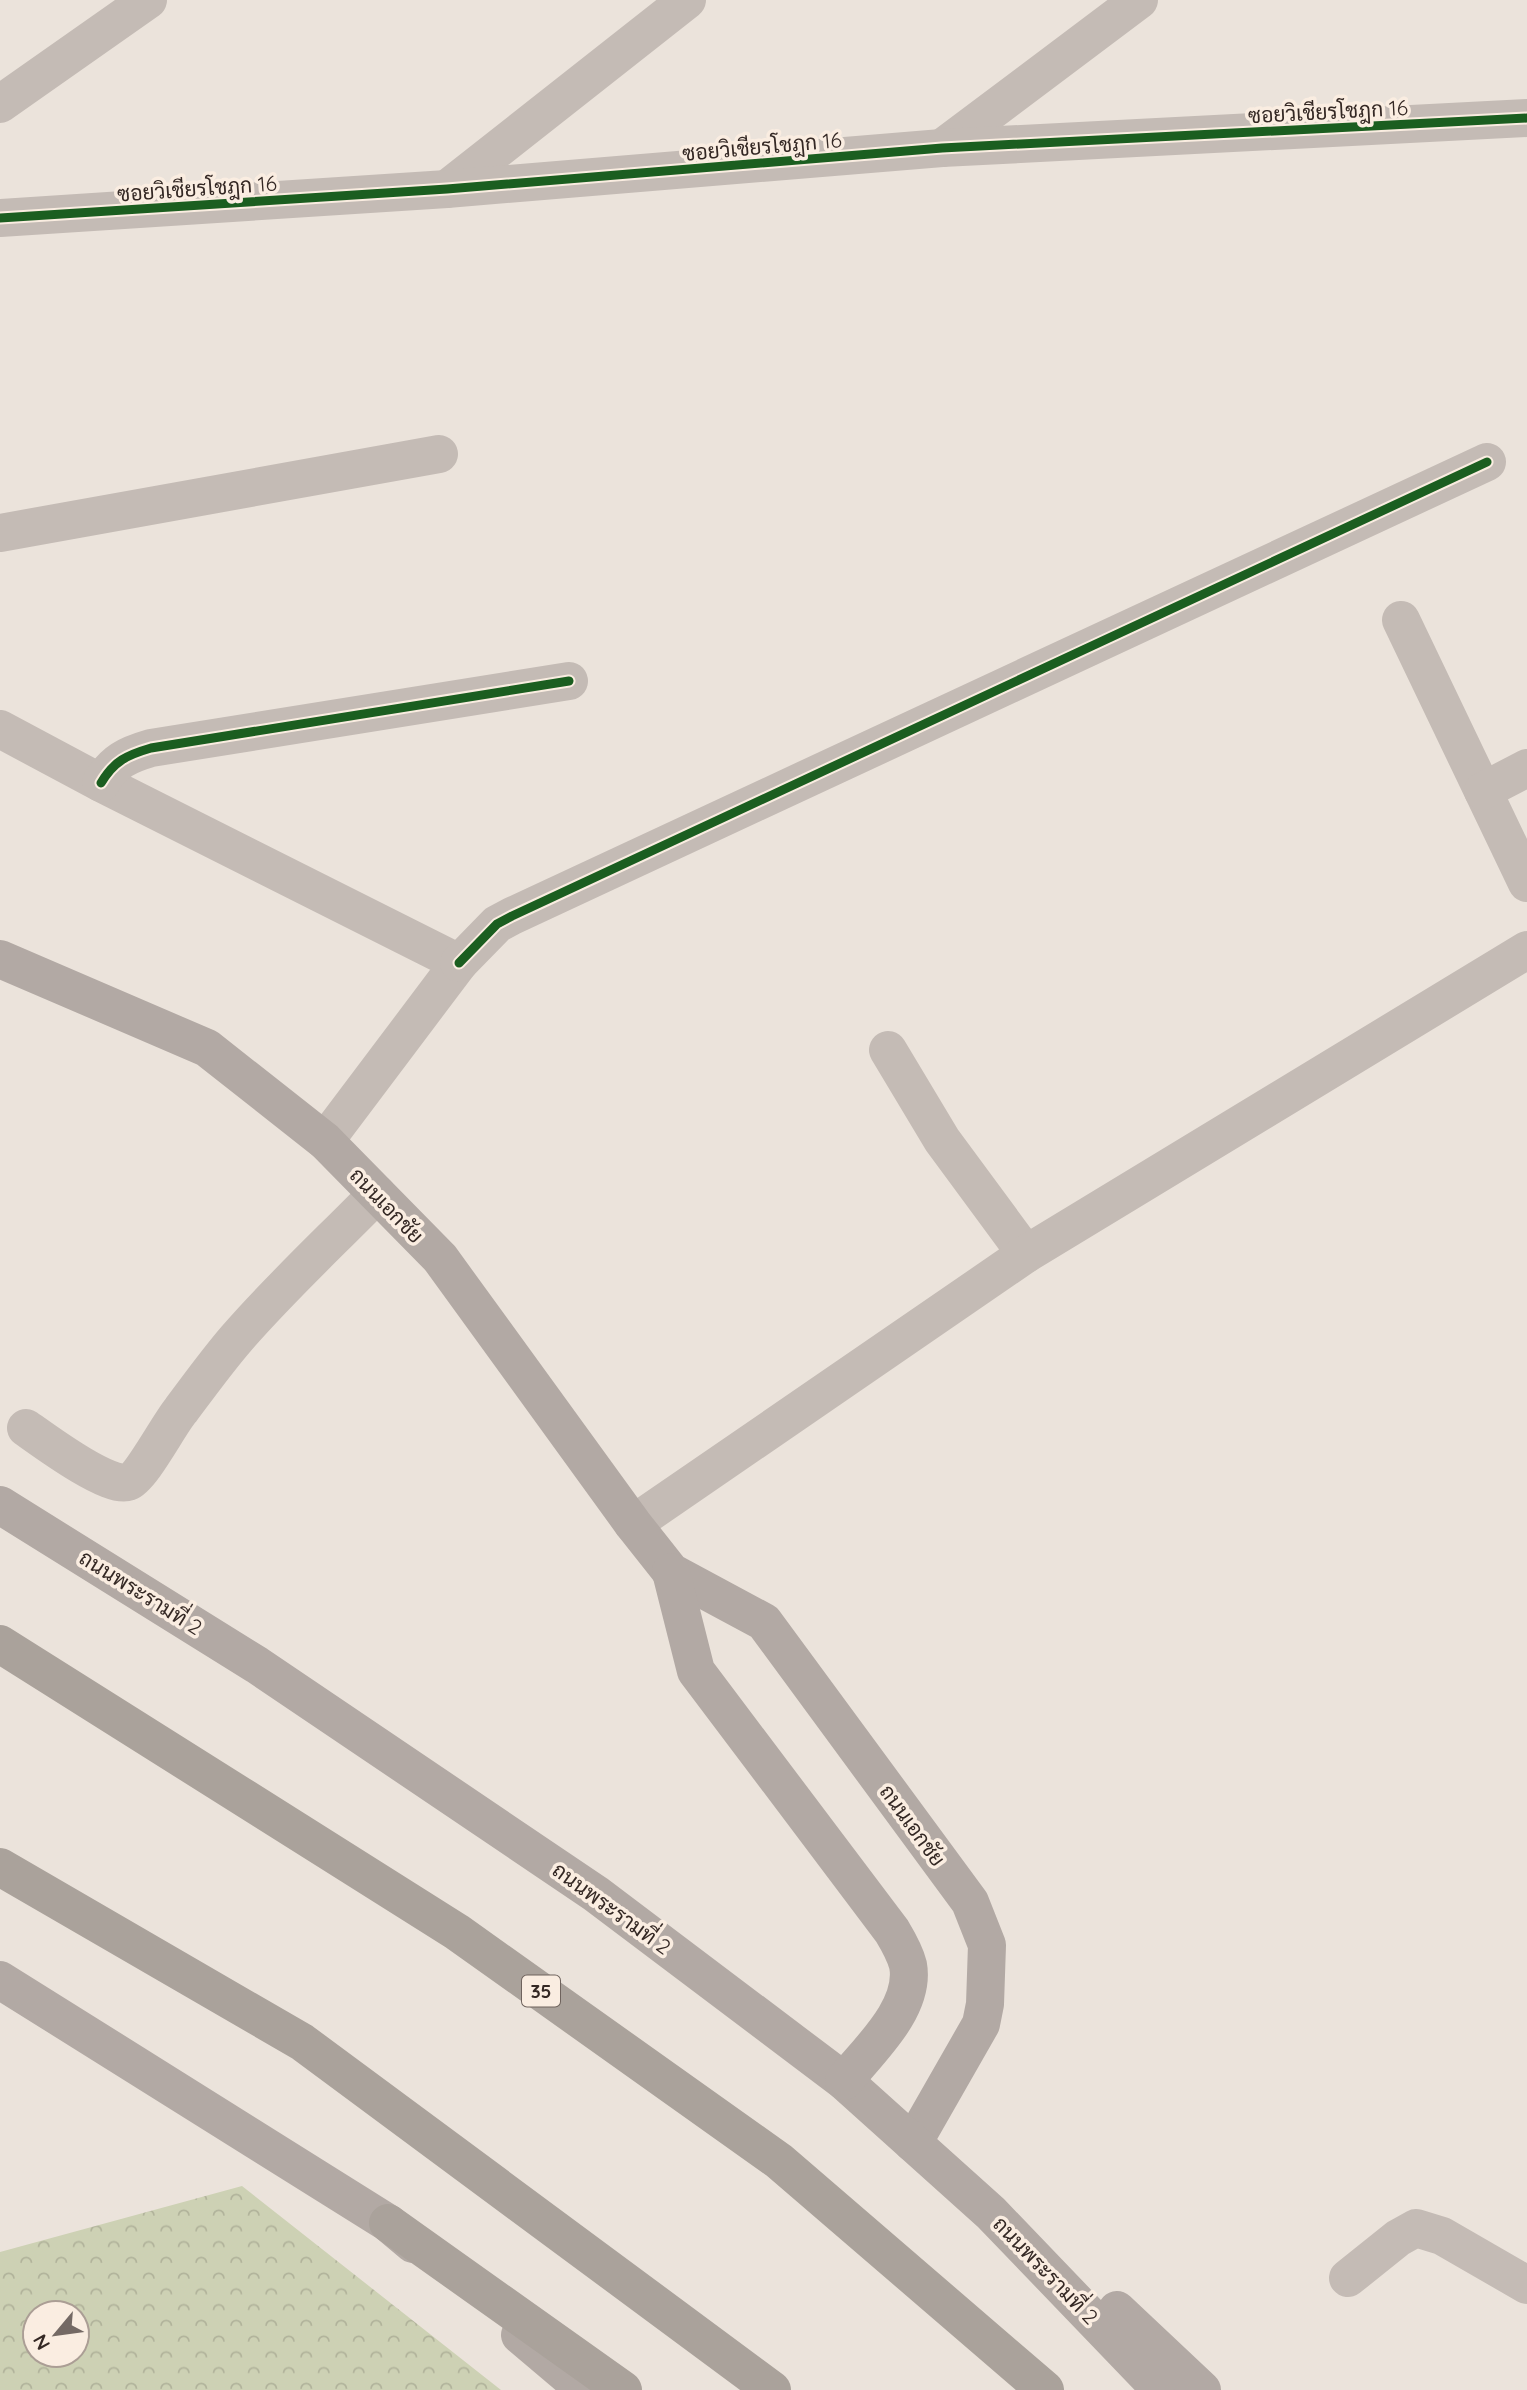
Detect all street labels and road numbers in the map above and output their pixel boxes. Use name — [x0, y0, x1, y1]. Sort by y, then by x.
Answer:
street label: ซอยวิเชียรโชฎก 16 — [1247, 94, 1409, 130]
street label: ซอยวิเชียรโชฎก 16 — [681, 126, 843, 168]
street label: ซอยวิเชียรโชฎก 16 — [116, 169, 278, 209]
street label: ถนนเอกชัย — [345, 1162, 429, 1248]
street label: ถนนพระรามที่ 2 — [75, 1539, 210, 1640]
street label: ถนนเอกชัย — [875, 1779, 951, 1871]
street label: ถนนพระรามที่ 2 — [548, 1852, 680, 1960]
road number: 35 — [522, 1976, 560, 2007]
street label: ถนนพระรามที่ 2 — [988, 2206, 1108, 2329]

